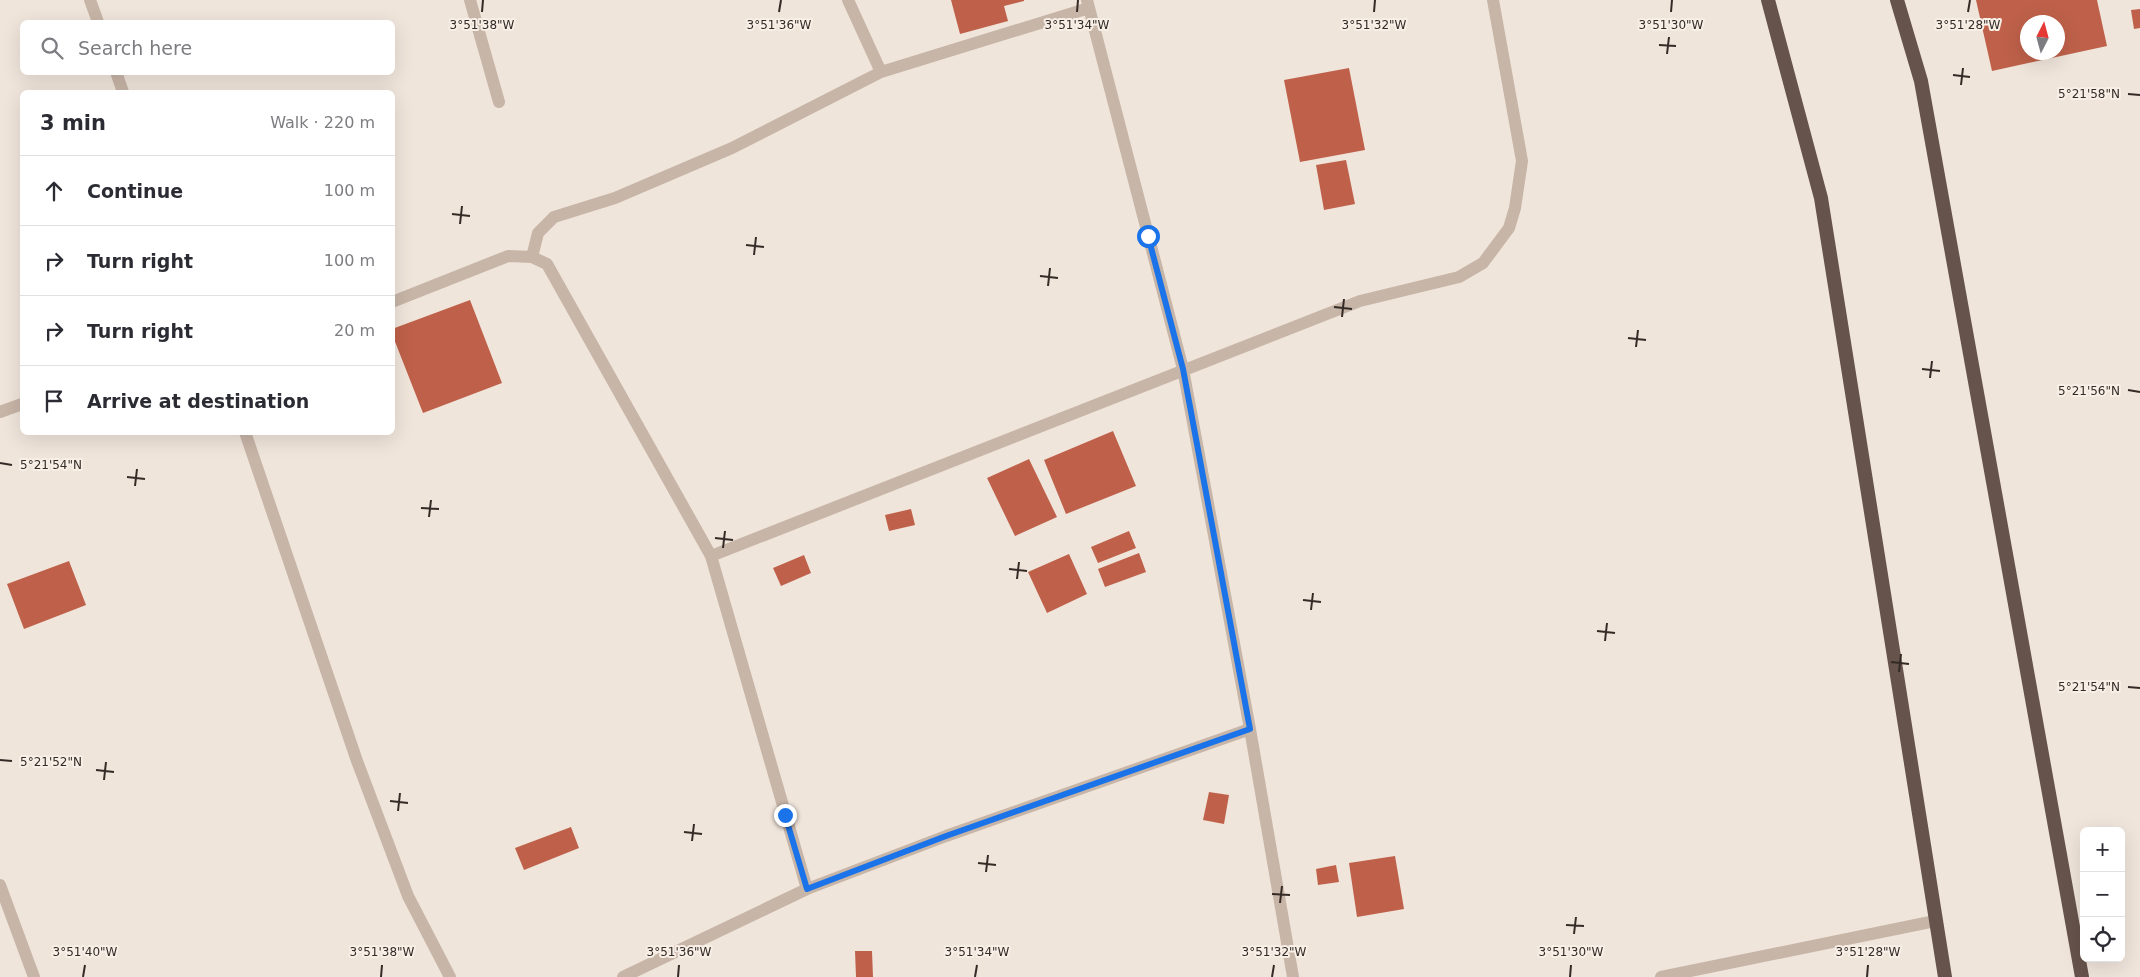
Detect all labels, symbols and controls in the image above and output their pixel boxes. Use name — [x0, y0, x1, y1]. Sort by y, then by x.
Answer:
north arrow — [2020, 15, 2065, 60]
text: 3°51'38"W — [450, 18, 515, 32]
text: 3°51'36"W — [747, 18, 812, 32]
text: 3°51'34"W — [1045, 18, 1110, 32]
text: 3°51'32"W — [1342, 18, 1407, 32]
text: 3°51'30"W — [1639, 18, 1704, 32]
text: 3°51'28"W — [1936, 18, 2001, 32]
search box — [20, 20, 395, 75]
icon: search — [38, 34, 66, 62]
text: Search here — [78, 37, 192, 59]
text: 5°21'58"N — [2058, 87, 2120, 101]
text: 3 min — [40, 111, 106, 135]
text: Walk · 220 m — [270, 113, 375, 132]
icon: ahead — [40, 177, 68, 205]
text: Continue — [87, 180, 183, 202]
text: 100 m — [324, 181, 375, 200]
route start — [1137, 225, 1160, 248]
icon: right — [40, 247, 68, 275]
text: Turn right — [87, 250, 193, 272]
text: 100 m — [324, 251, 375, 270]
icon: right — [40, 317, 68, 345]
text: Turn right — [87, 320, 193, 342]
text: 20 m — [334, 321, 375, 340]
text: 5°21'56"N — [2058, 384, 2120, 398]
icon: arrive — [40, 387, 68, 415]
text: Arrive at destination — [87, 390, 309, 412]
text: 5°21'54"N — [20, 458, 82, 472]
text: 5°21'54"N — [2058, 680, 2120, 694]
text: 5°21'52"N — [20, 755, 82, 769]
route end — [774, 804, 797, 827]
map controls — [2080, 827, 2125, 962]
button: + — [2080, 827, 2125, 872]
button: − — [2080, 872, 2125, 917]
button: locate — [2080, 917, 2125, 962]
text: 3°51'40"W — [53, 945, 118, 959]
text: 3°51'38"W — [350, 945, 415, 959]
text: 3°51'36"W — [647, 945, 712, 959]
text: 3°51'34"W — [945, 945, 1010, 959]
text: 3°51'32"W — [1242, 945, 1307, 959]
text: 3°51'30"W — [1539, 945, 1604, 959]
text: 3°51'28"W — [1836, 945, 1901, 959]

